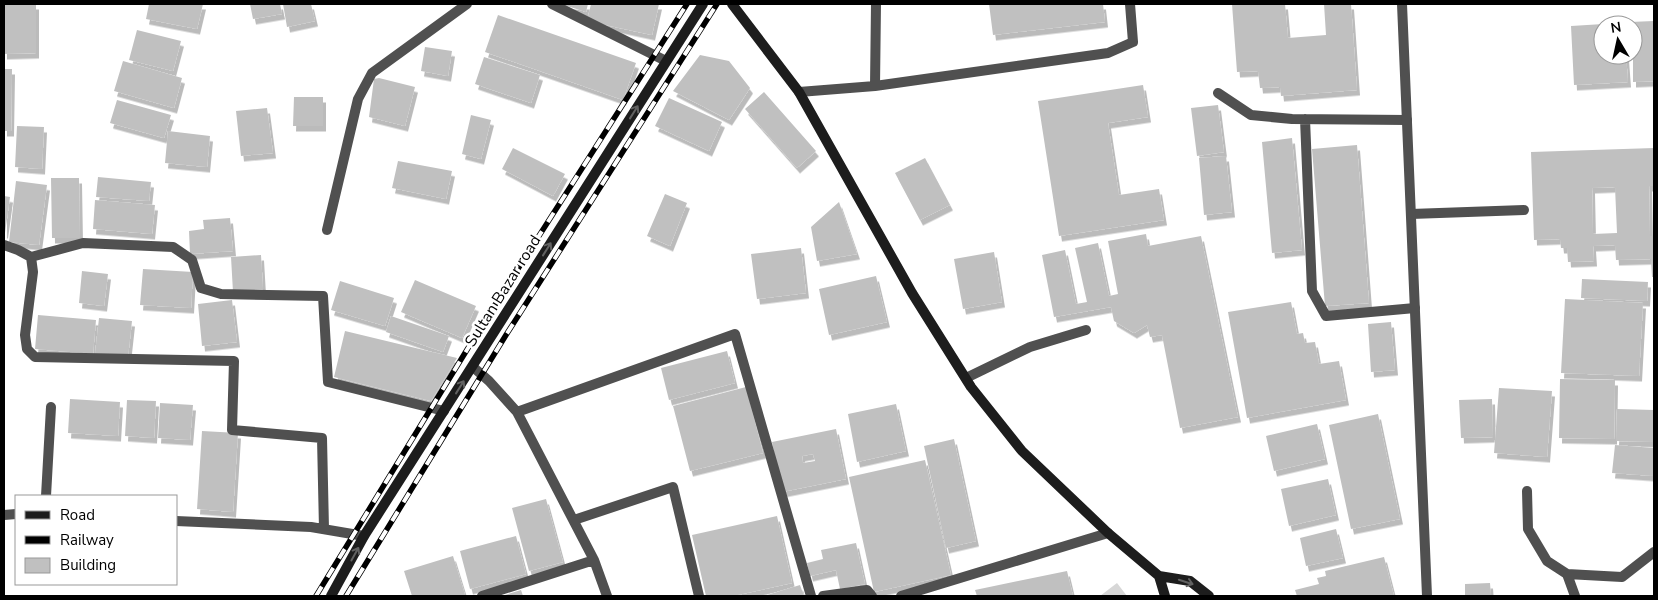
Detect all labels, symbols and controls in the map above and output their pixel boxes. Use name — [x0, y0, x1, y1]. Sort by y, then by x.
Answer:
north arrow — [1593, 15, 1643, 65]
text: N — [1609, 17, 1623, 38]
one-way arrow — [629, 105, 640, 119]
street label: Sultan Bazar road — [460, 231, 546, 351]
one-way arrow — [543, 243, 553, 257]
one-way arrow — [455, 380, 465, 394]
legend — [15, 495, 178, 585]
text: Road — [60, 505, 95, 525]
text: Railway — [60, 530, 114, 550]
one-way arrow — [350, 546, 360, 561]
text: Building — [60, 555, 116, 575]
one-way arrow — [1178, 577, 1194, 587]

